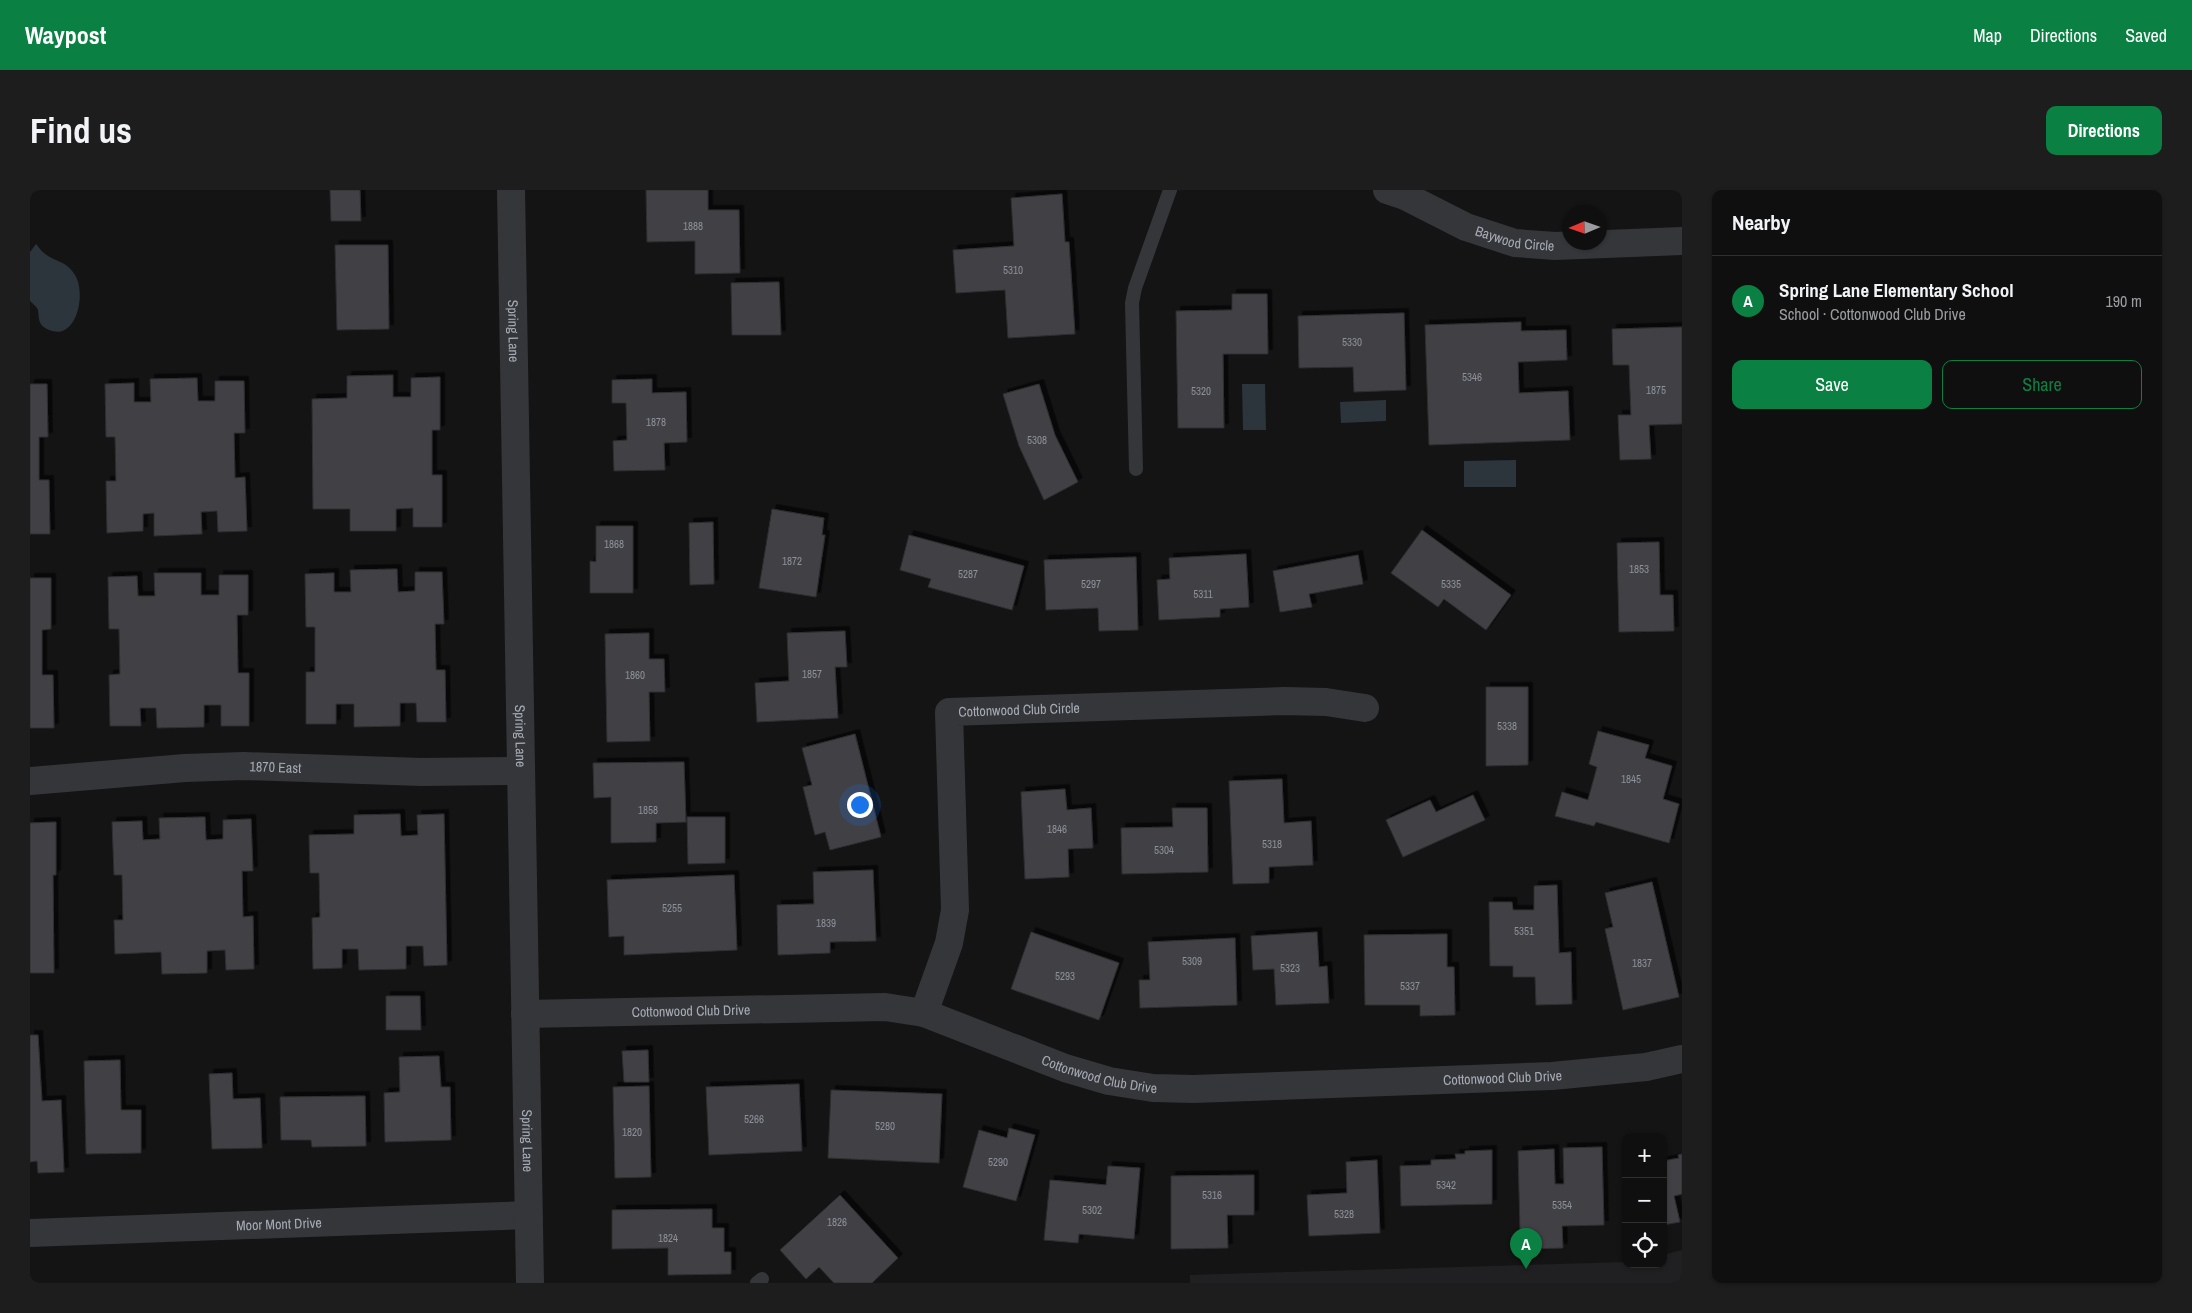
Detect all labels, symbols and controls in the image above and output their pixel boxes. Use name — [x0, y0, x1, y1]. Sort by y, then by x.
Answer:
text: Waypost — [25, 19, 106, 51]
text: Map — [1973, 23, 2002, 48]
text: Directions — [2030, 23, 2097, 48]
text: Saved — [2125, 23, 2167, 48]
button: Directions — [2046, 106, 2162, 155]
text: Find us — [30, 107, 132, 154]
north arrow — [1562, 205, 1607, 250]
text: Nearby — [1732, 208, 1790, 237]
house number: 1888 — [683, 219, 703, 233]
street label: Baywood Circle — [1473, 222, 1555, 255]
house number: 5310 — [1003, 263, 1023, 277]
text: Spring Lane Elementary School — [1779, 277, 2014, 303]
text: A — [1743, 290, 1753, 312]
text: 190 m — [2106, 290, 2142, 312]
street label: Spring Lane — [504, 300, 523, 362]
text: School · Cottonwood Club Drive — [1779, 303, 1966, 325]
house number: 5330 — [1342, 335, 1362, 349]
button: Save — [1732, 360, 1932, 409]
button: Share — [1942, 360, 2142, 409]
house number: 5346 — [1462, 370, 1482, 384]
house number: 1875 — [1646, 383, 1666, 397]
house number: 5320 — [1191, 384, 1211, 398]
house number: 1878 — [646, 415, 666, 429]
house number: 5308 — [1027, 433, 1047, 447]
house number: 1868 — [604, 537, 624, 551]
house number: 1872 — [782, 554, 802, 568]
house number: 1853 — [1629, 562, 1649, 576]
house number: 5287 — [958, 567, 978, 581]
house number: 5297 — [1081, 577, 1101, 591]
house number: 5335 — [1441, 577, 1461, 591]
house number: 5311 — [1193, 587, 1213, 601]
house number: 1857 — [802, 667, 822, 681]
house number: 1860 — [625, 668, 645, 682]
street label: Cottonwood Club Circle — [958, 699, 1080, 721]
street label: Spring Lane — [511, 704, 530, 767]
house number: 5338 — [1497, 719, 1517, 733]
street label: 1870 East — [249, 757, 302, 777]
house number: 1845 — [1621, 772, 1641, 786]
your location — [847, 792, 873, 818]
house number: 1858 — [638, 803, 658, 817]
house number: 1846 — [1047, 822, 1067, 836]
house number: 5318 — [1262, 837, 1282, 851]
house number: 5304 — [1154, 843, 1174, 857]
house number: 5255 — [662, 901, 682, 915]
house number: 1839 — [816, 916, 836, 930]
house number: 5351 — [1514, 924, 1534, 938]
house number: 5309 — [1182, 954, 1202, 968]
house number: 1837 — [1632, 956, 1652, 970]
house number: 5323 — [1280, 961, 1300, 975]
house number: 5293 — [1055, 969, 1075, 983]
house number: 5337 — [1400, 979, 1420, 993]
street label: Cottonwood Club Drive — [631, 1001, 751, 1021]
street label: Cottonwood Club Drive — [1039, 1051, 1157, 1097]
street label: Cottonwood Club Drive — [1443, 1066, 1563, 1089]
street label: Spring Lane — [518, 1109, 537, 1172]
house number: 5266 — [744, 1112, 764, 1126]
house number: 5280 — [875, 1119, 895, 1133]
house number: 1820 — [622, 1125, 642, 1139]
map controls — [1622, 1133, 1667, 1268]
button: + — [1622, 1133, 1667, 1178]
house number: 5290 — [988, 1155, 1008, 1169]
house number: 5342 — [1436, 1178, 1456, 1192]
button: − — [1622, 1178, 1667, 1223]
house number: 5316 — [1202, 1188, 1222, 1202]
house number: 5354 — [1552, 1198, 1572, 1212]
house number: 5302 — [1082, 1203, 1102, 1217]
house number: 5328 — [1334, 1207, 1354, 1221]
street label: Moor Mont Drive — [236, 1213, 322, 1235]
house number: 1826 — [827, 1215, 847, 1229]
button: locate — [1622, 1223, 1667, 1268]
pin: A — [1510, 1228, 1542, 1269]
house number: 1824 — [658, 1231, 678, 1245]

